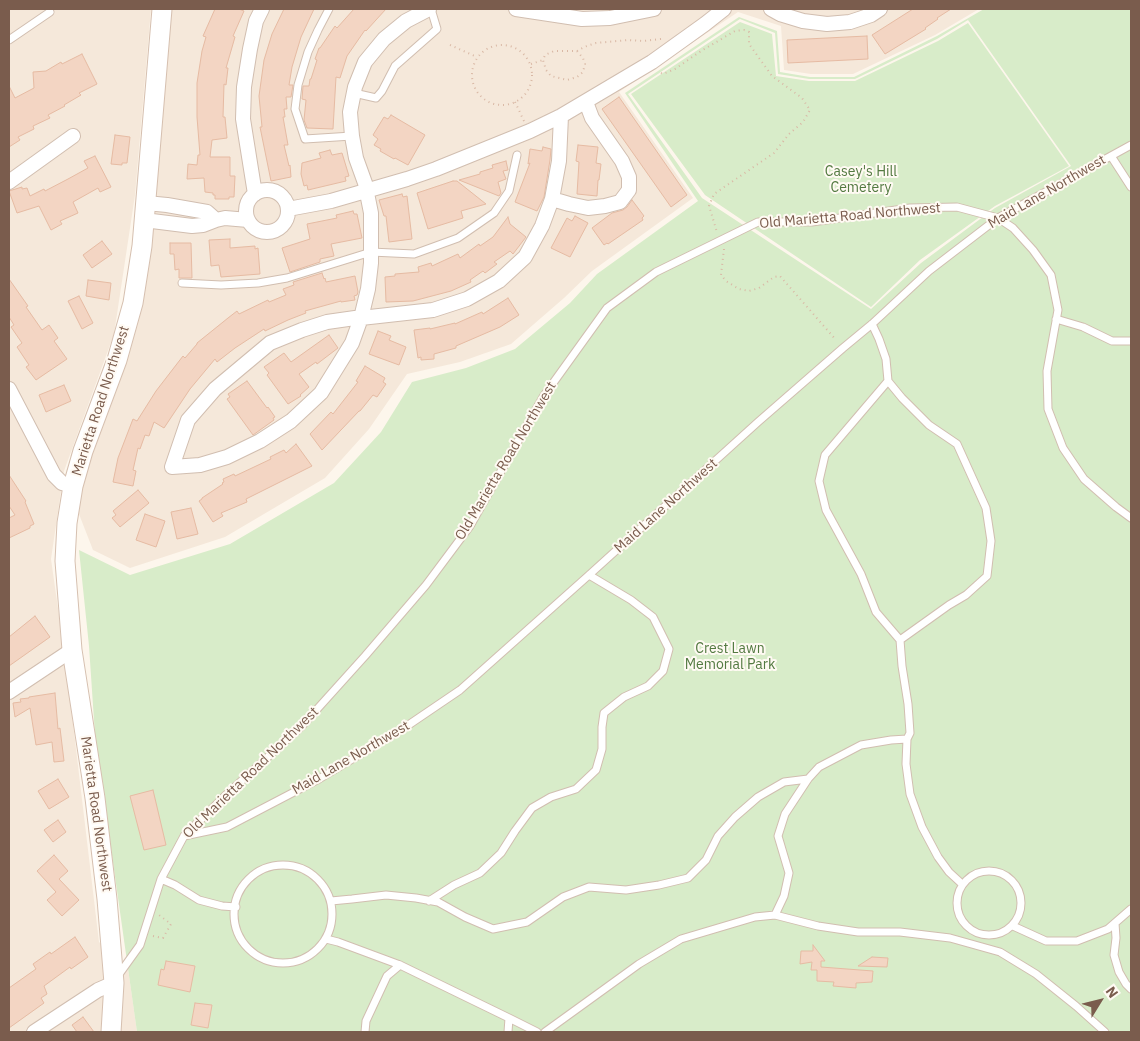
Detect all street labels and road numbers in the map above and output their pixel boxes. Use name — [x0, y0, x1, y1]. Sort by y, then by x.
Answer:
street label: Maid Lane Northwest — [985, 151, 1109, 233]
street label: Old Marietta Road Northwest — [759, 200, 941, 232]
street label: Marietta Road Northwest — [69, 324, 133, 478]
street label: Old Marietta Road Northwest — [452, 379, 560, 543]
street label: Maid Lane Northwest — [611, 455, 721, 557]
street label: Old Marietta Road Northwest — [180, 704, 322, 842]
street label: Maid Lane Northwest — [289, 717, 413, 799]
street label: Marietta Road Northwest — [77, 735, 115, 893]

